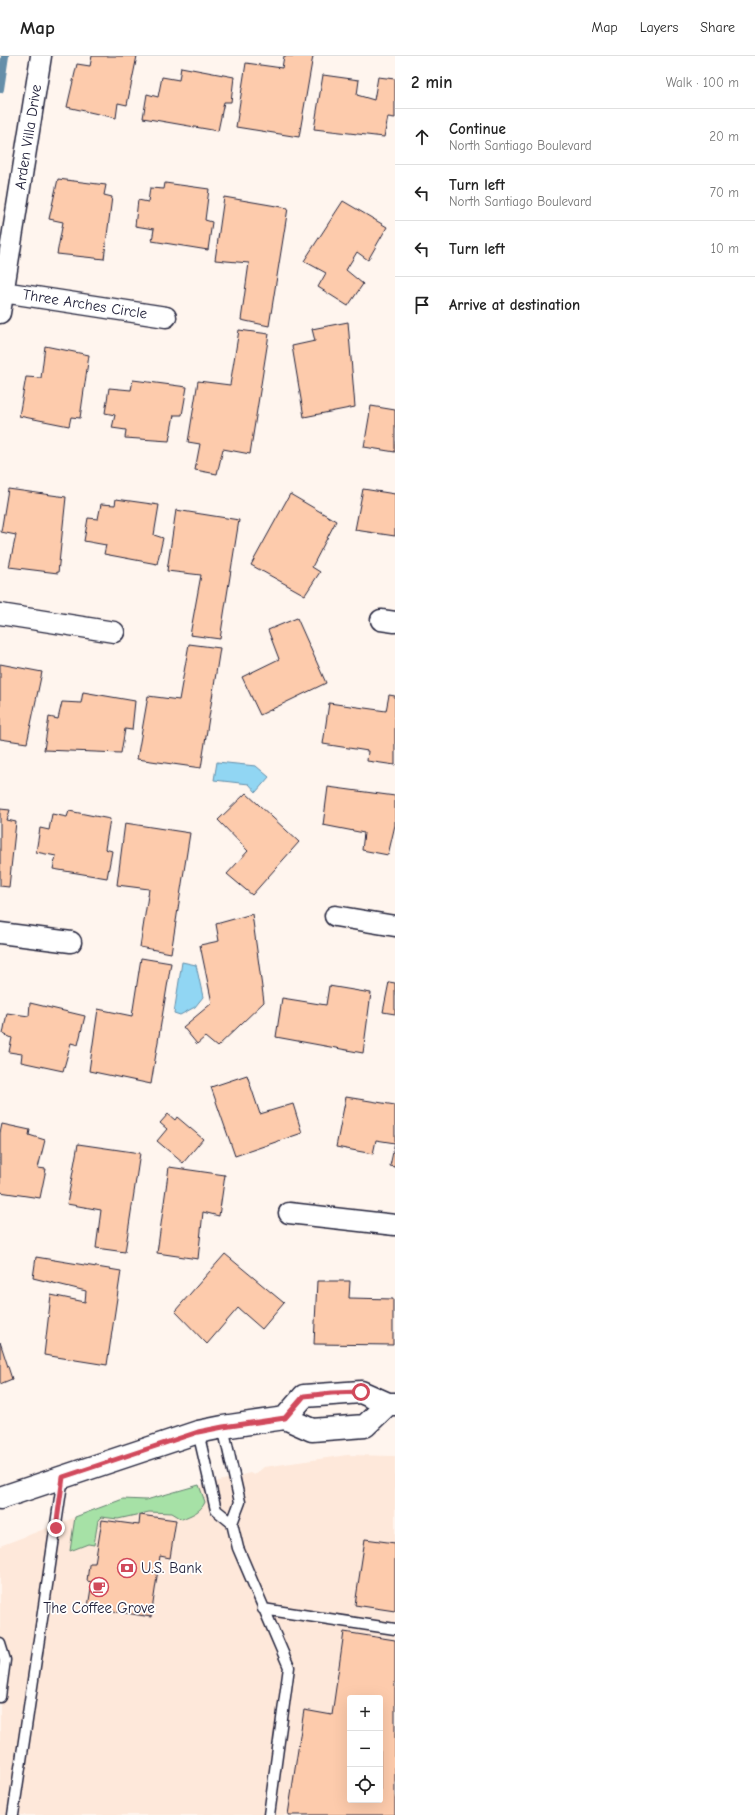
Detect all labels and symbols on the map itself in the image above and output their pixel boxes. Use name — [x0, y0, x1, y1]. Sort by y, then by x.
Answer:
street label: Arden Villa Drive — [11, 83, 45, 191]
street label: Three Arches Circle — [21, 285, 149, 323]
route start — [352, 1383, 370, 1401]
route end — [47, 1519, 65, 1537]
bank icon: U.S. Bank — [116, 1557, 138, 1579]
place label: U.S. Bank — [141, 1559, 203, 1577]
cafe icon: The Coffee Grove — [88, 1576, 110, 1598]
place label: The Coffee Grove — [43, 1599, 155, 1617]

